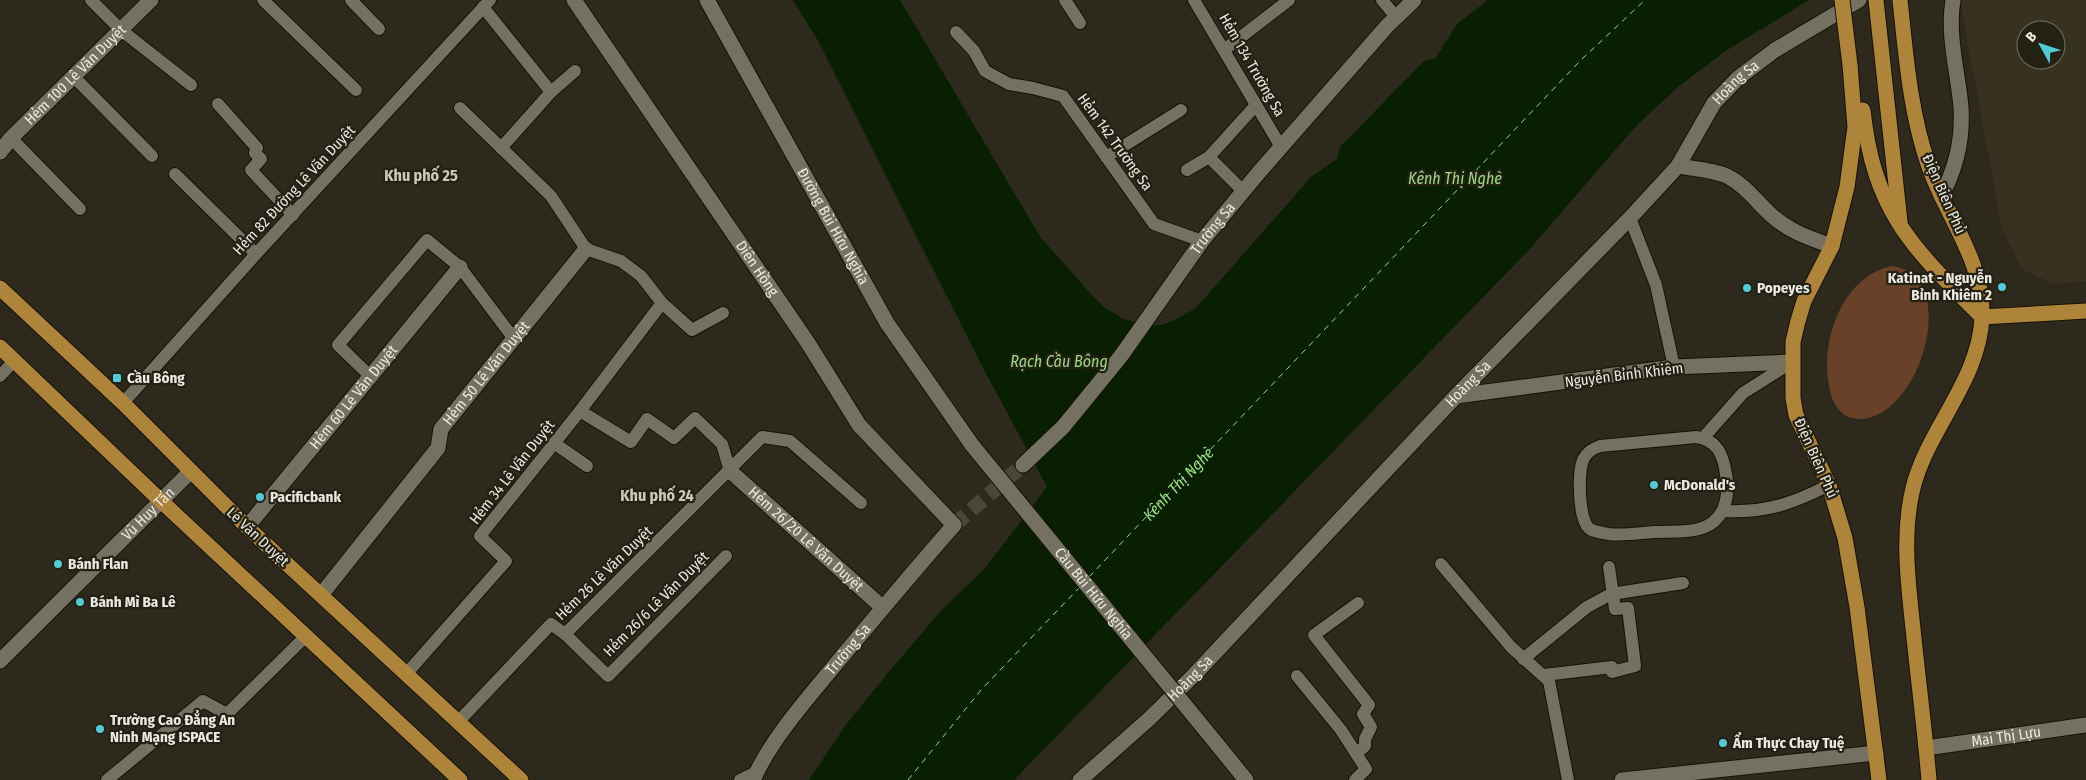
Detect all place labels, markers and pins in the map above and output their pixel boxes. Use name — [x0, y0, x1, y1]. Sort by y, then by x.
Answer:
place label: Katinat - Nguyễn Bỉnh Khiêm 2 — [1888, 268, 1992, 304]
place label: Popeyes — [1757, 279, 1810, 297]
marker: Katinat - Nguyễn Bỉnh Khiêm 2 — [1996, 281, 2008, 293]
marker: Popeyes — [1741, 282, 1753, 294]
place label: Cầu Bông — [127, 369, 185, 387]
marker: Cầu Bông — [111, 372, 123, 384]
place label: McDonald's — [1664, 476, 1736, 494]
marker: McDonald's — [1648, 479, 1660, 491]
place label: Pacificbank — [270, 488, 341, 506]
marker: Pacificbank — [254, 491, 266, 503]
place label: Bánh Flan — [68, 555, 129, 573]
marker: Bánh Flan — [52, 558, 64, 570]
place label: Bánh Mì Ba Lê — [90, 593, 176, 611]
marker: Bánh Mì Ba Lê — [74, 596, 86, 608]
place label: Trường Cao Đẳng An Ninh Mạng ISPACE — [110, 710, 235, 746]
marker: Trường Cao Đẳng An Ninh Mạng ISPACE — [94, 723, 106, 735]
place label: Ẩm Thực Chay Tuệ — [1732, 732, 1845, 752]
marker: Ẩm Thực Chay Tuệ — [1717, 737, 1729, 749]

